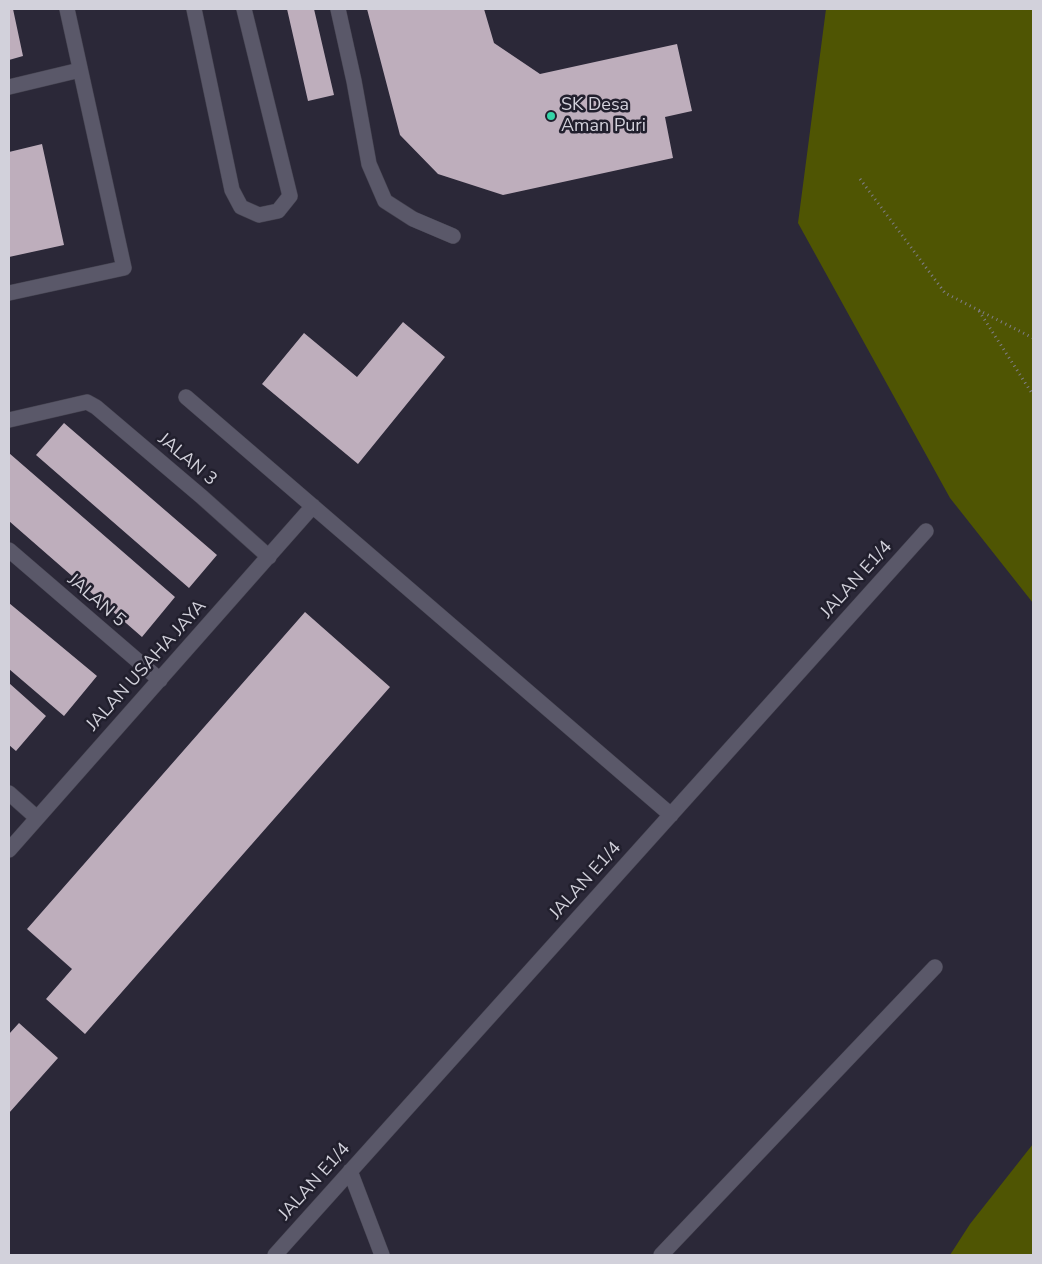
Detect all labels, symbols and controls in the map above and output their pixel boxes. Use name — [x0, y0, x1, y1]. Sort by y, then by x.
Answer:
place label: SK Desa Aman Puri — [561, 95, 646, 138]
marker: SK Desa Aman Puri — [545, 110, 557, 122]
street label: JALAN 3 — [153, 429, 221, 491]
street label: JALAN E1/4 — [817, 537, 897, 623]
street label: JALAN 5 — [62, 570, 130, 632]
street label: JALAN USAHA JAYA — [83, 596, 211, 736]
street label: JALAN E1/4 — [546, 838, 626, 924]
street label: JALAN E1/4 — [275, 1139, 355, 1225]

